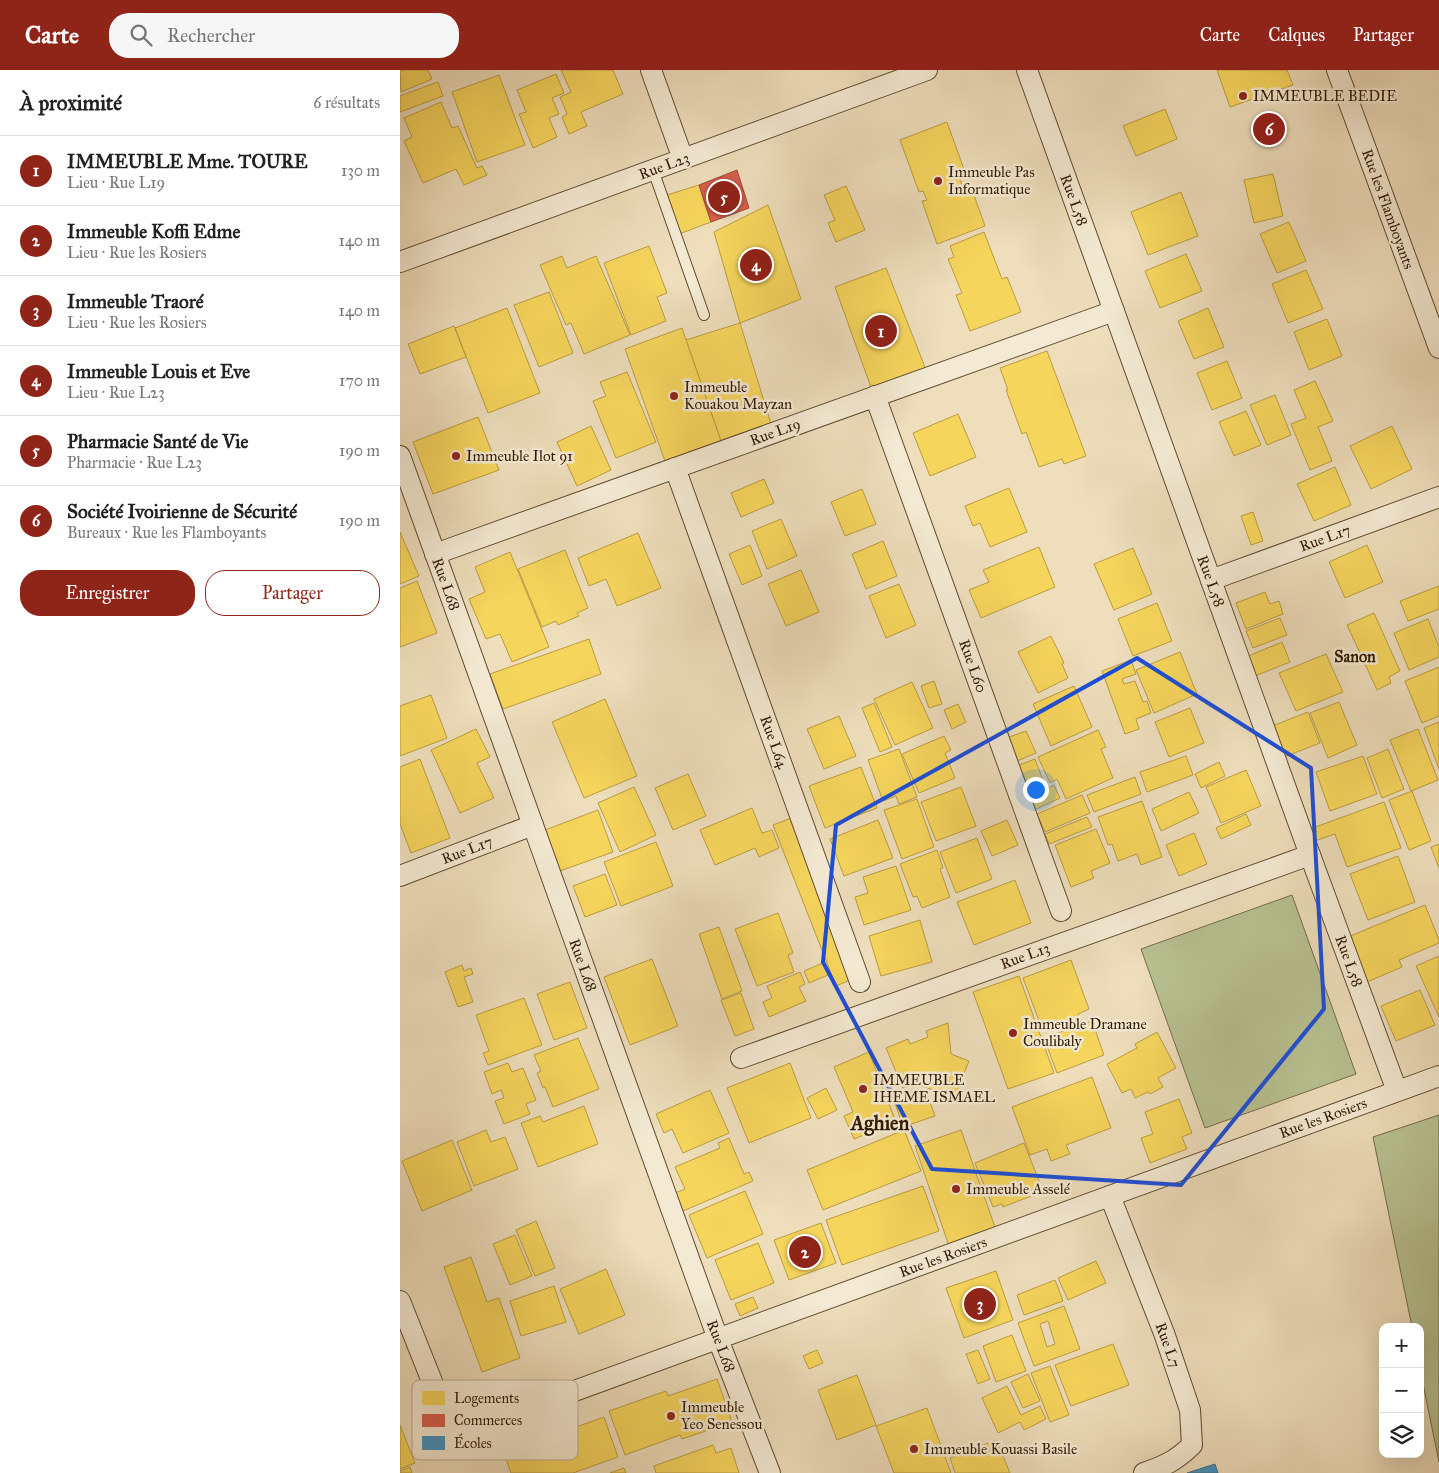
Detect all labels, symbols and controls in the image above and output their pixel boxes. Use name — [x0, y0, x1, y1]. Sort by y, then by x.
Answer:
search box — [109, 13, 459, 58]
text: Carte — [25, 20, 79, 50]
icon: search — [127, 21, 155, 49]
text: Rechercher — [167, 24, 255, 47]
text: Carte — [1200, 24, 1240, 46]
text: Calques — [1268, 24, 1325, 46]
text: Partager — [1353, 24, 1414, 46]
place label: IMMEUBLE BEDIE — [1253, 87, 1397, 105]
text: À proximité — [20, 90, 122, 116]
marker: IMMEUBLE BEDIE — [1237, 90, 1249, 102]
text: 6 résultats — [313, 93, 380, 112]
pin: 6 — [1253, 110, 1285, 148]
street label: Rue les Flamboyants — [1358, 146, 1418, 272]
street label: Rue L23 — [636, 149, 692, 183]
text: IMMEUBLE Mme. TOURE — [67, 150, 308, 173]
text: 1 — [33, 161, 39, 180]
text: 130 m — [341, 161, 380, 180]
place label: Immeuble Pas Informatique — [948, 163, 1035, 199]
street label: Rue L58 — [1056, 172, 1092, 228]
text: Lieu · Rue L19 — [67, 173, 165, 192]
marker: Immeuble Pas Informatique — [932, 175, 944, 187]
pin: 5 — [708, 178, 740, 216]
text: Immeuble Koffi Edme — [67, 220, 240, 243]
text: 2 — [32, 231, 40, 250]
text: 140 m — [339, 231, 380, 250]
text: Lieu · Rue les Rosiers — [67, 243, 207, 262]
pin: 4 — [740, 246, 772, 284]
text: Immeuble Traoré — [67, 290, 204, 313]
text: 3 — [33, 301, 39, 320]
text: 140 m — [339, 301, 380, 320]
pin: 1 — [865, 312, 897, 350]
text: Lieu · Rue les Rosiers — [67, 313, 207, 332]
text: Immeuble Louis et Eve — [67, 360, 250, 383]
text: 4 — [32, 371, 40, 390]
text: 170 m — [339, 371, 380, 390]
place label: Immeuble Kouakou Mayzan — [684, 378, 792, 413]
text: Lieu · Rue L23 — [67, 383, 165, 402]
marker: Immeuble Kouakou Mayzan — [668, 390, 680, 402]
street label: Rue L19 — [747, 415, 803, 449]
text: Pharmacie Santé de Vie — [67, 430, 248, 453]
text: 5 — [32, 441, 40, 460]
text: 190 m — [339, 441, 380, 460]
place label: Immeuble Ilot 91 — [466, 447, 573, 465]
marker: Immeuble Ilot 91 — [450, 450, 462, 462]
text: Pharmacie · Rue L23 — [67, 453, 202, 472]
text: Société Ivoirienne de Sécurité — [67, 500, 297, 523]
text: 6 — [32, 511, 40, 530]
text: 190 m — [339, 511, 380, 530]
street label: Rue L17 — [1297, 520, 1353, 556]
text: Bureaux · Rue les Flamboyants — [67, 523, 266, 542]
street label: Rue L58 — [1193, 553, 1229, 609]
street label: Rue L68 — [428, 555, 464, 613]
button: Enregistrer — [20, 570, 195, 616]
button: Partager — [205, 570, 380, 616]
street label: Rue L60 — [955, 637, 991, 695]
district label: Sanon — [1334, 647, 1376, 666]
street label: Rue L64 — [756, 713, 792, 772]
your location — [1023, 777, 1049, 803]
street label: Rue L17 — [439, 832, 495, 868]
street label: Rue L58 — [1331, 933, 1367, 989]
street label: Rue L68 — [565, 936, 601, 994]
street label: Rue L13 — [998, 939, 1052, 973]
place label: Immeuble Dramane Coulibaly — [1023, 1015, 1147, 1050]
marker: Immeuble Dramane Coulibaly — [1007, 1027, 1019, 1039]
place label: IMMEUBLE IHEME ISMAEL — [873, 1071, 995, 1106]
marker: IMMEUBLE IHEME ISMAEL — [857, 1083, 869, 1095]
street label: Rue les Rosiers — [1277, 1094, 1369, 1142]
district label: Aghien — [849, 1111, 909, 1136]
place label: Immeuble Asselé — [966, 1180, 1071, 1198]
marker: Immeuble Asselé — [950, 1183, 962, 1195]
pin: 2 — [789, 1233, 821, 1271]
street label: Rue les Rosiers — [897, 1233, 989, 1281]
pin: 3 — [964, 1285, 996, 1323]
street label: Rue L68 — [703, 1317, 739, 1375]
street label: Rue L7 — [1152, 1320, 1184, 1370]
map controls — [1379, 1323, 1424, 1458]
button: + — [1379, 1323, 1424, 1368]
button: − — [1379, 1368, 1424, 1413]
legend — [412, 1380, 578, 1460]
text: Logements — [454, 1390, 519, 1407]
place label: Immeuble Yeo Senessou — [681, 1398, 763, 1433]
marker: Immeuble Yeo Senessou — [665, 1410, 677, 1422]
text: Commerces — [454, 1412, 522, 1429]
button: layers — [1379, 1413, 1424, 1458]
text: Écoles — [454, 1433, 492, 1452]
place label: Immeuble Kouassi Basile — [924, 1440, 1077, 1458]
marker: Immeuble Kouassi Basile — [908, 1443, 920, 1455]

